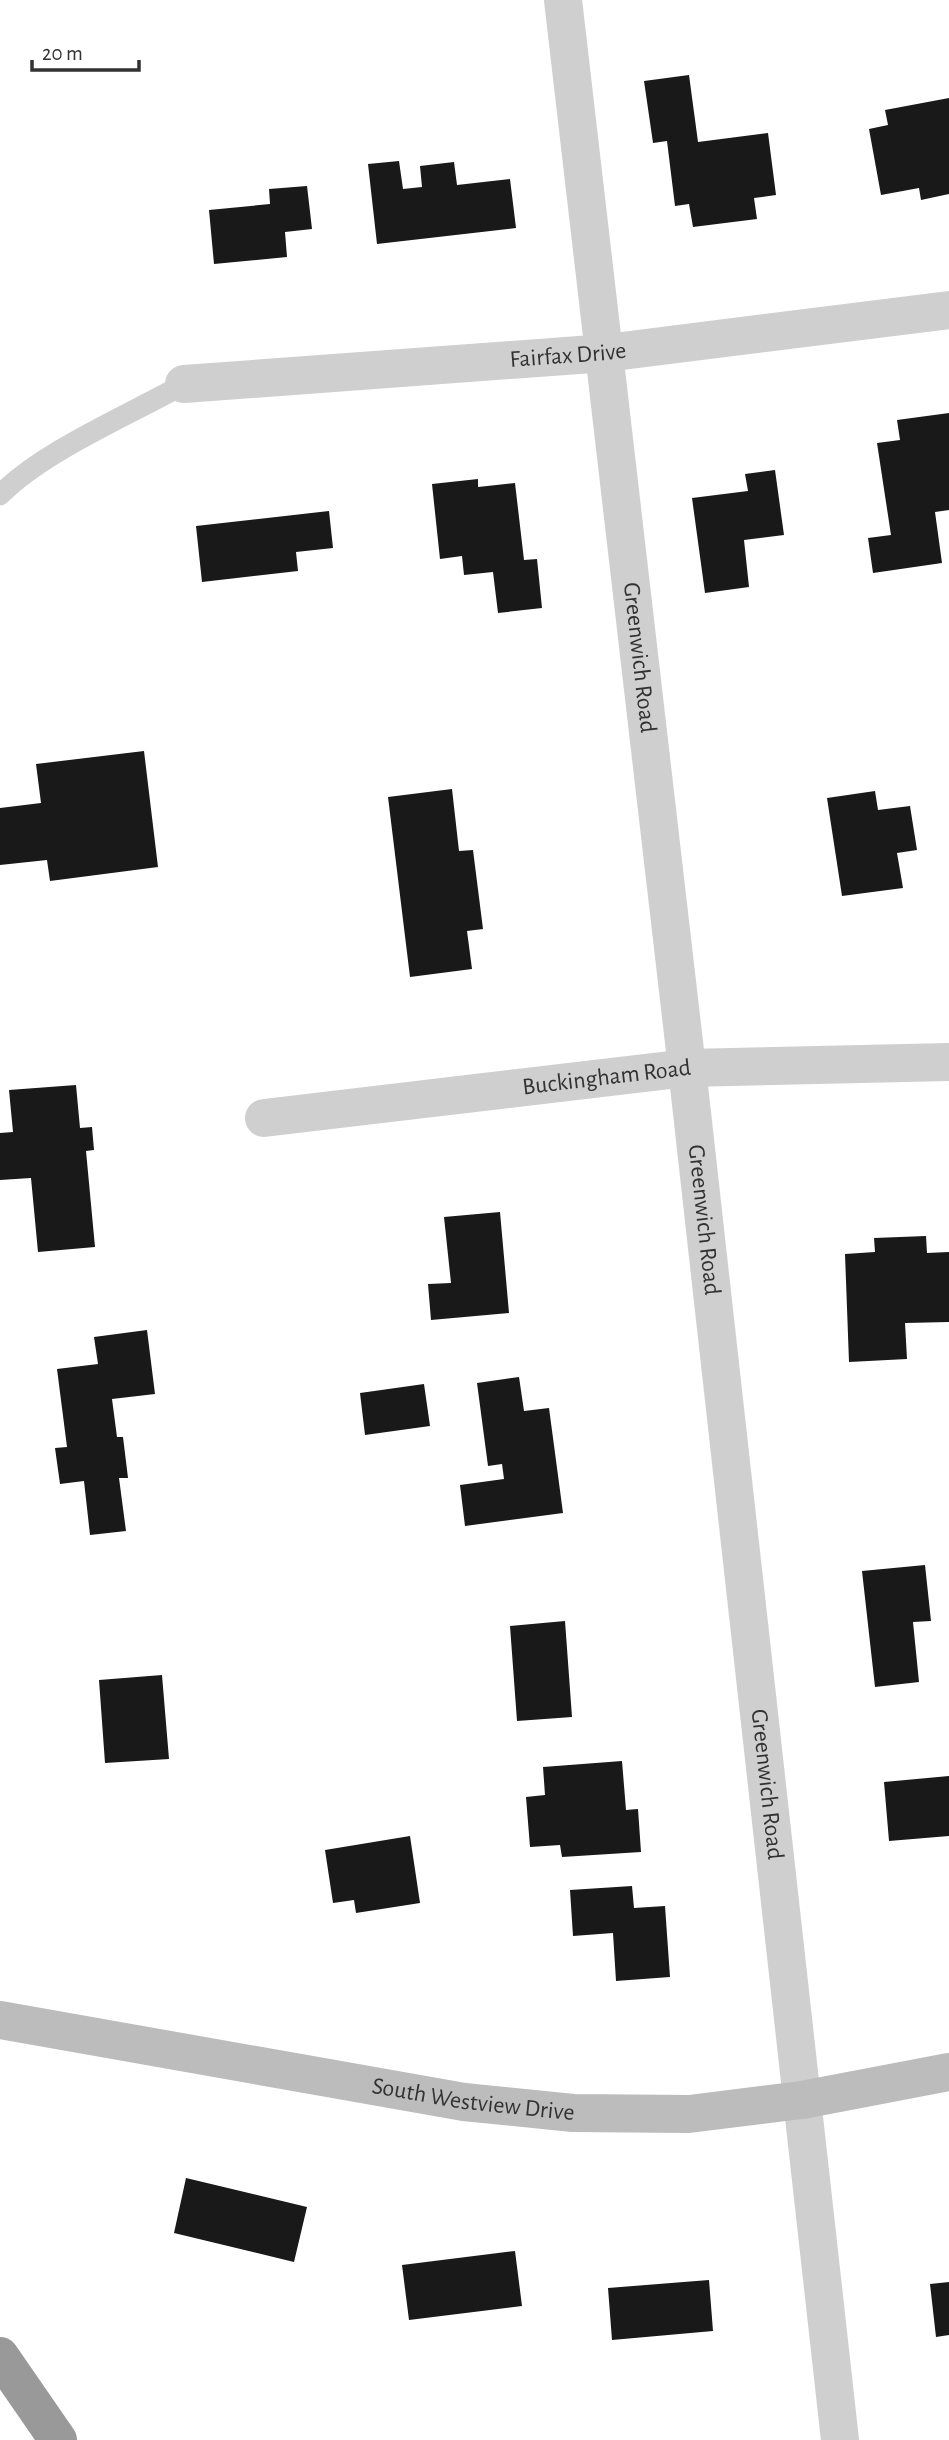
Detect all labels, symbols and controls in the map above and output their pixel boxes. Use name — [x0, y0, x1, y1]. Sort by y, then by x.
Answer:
scale bar — [32, 28, 138, 72]
text: 20 m — [42, 43, 83, 64]
street label: Fairfax Drive — [509, 339, 628, 372]
street label: Greenwich Road — [619, 581, 660, 734]
street label: Buckingham Road — [521, 1056, 692, 1099]
street label: Greenwich Road — [684, 1143, 724, 1296]
street label: Greenwich Road — [747, 1708, 787, 1861]
street label: South Westview Drive — [370, 2074, 576, 2125]

